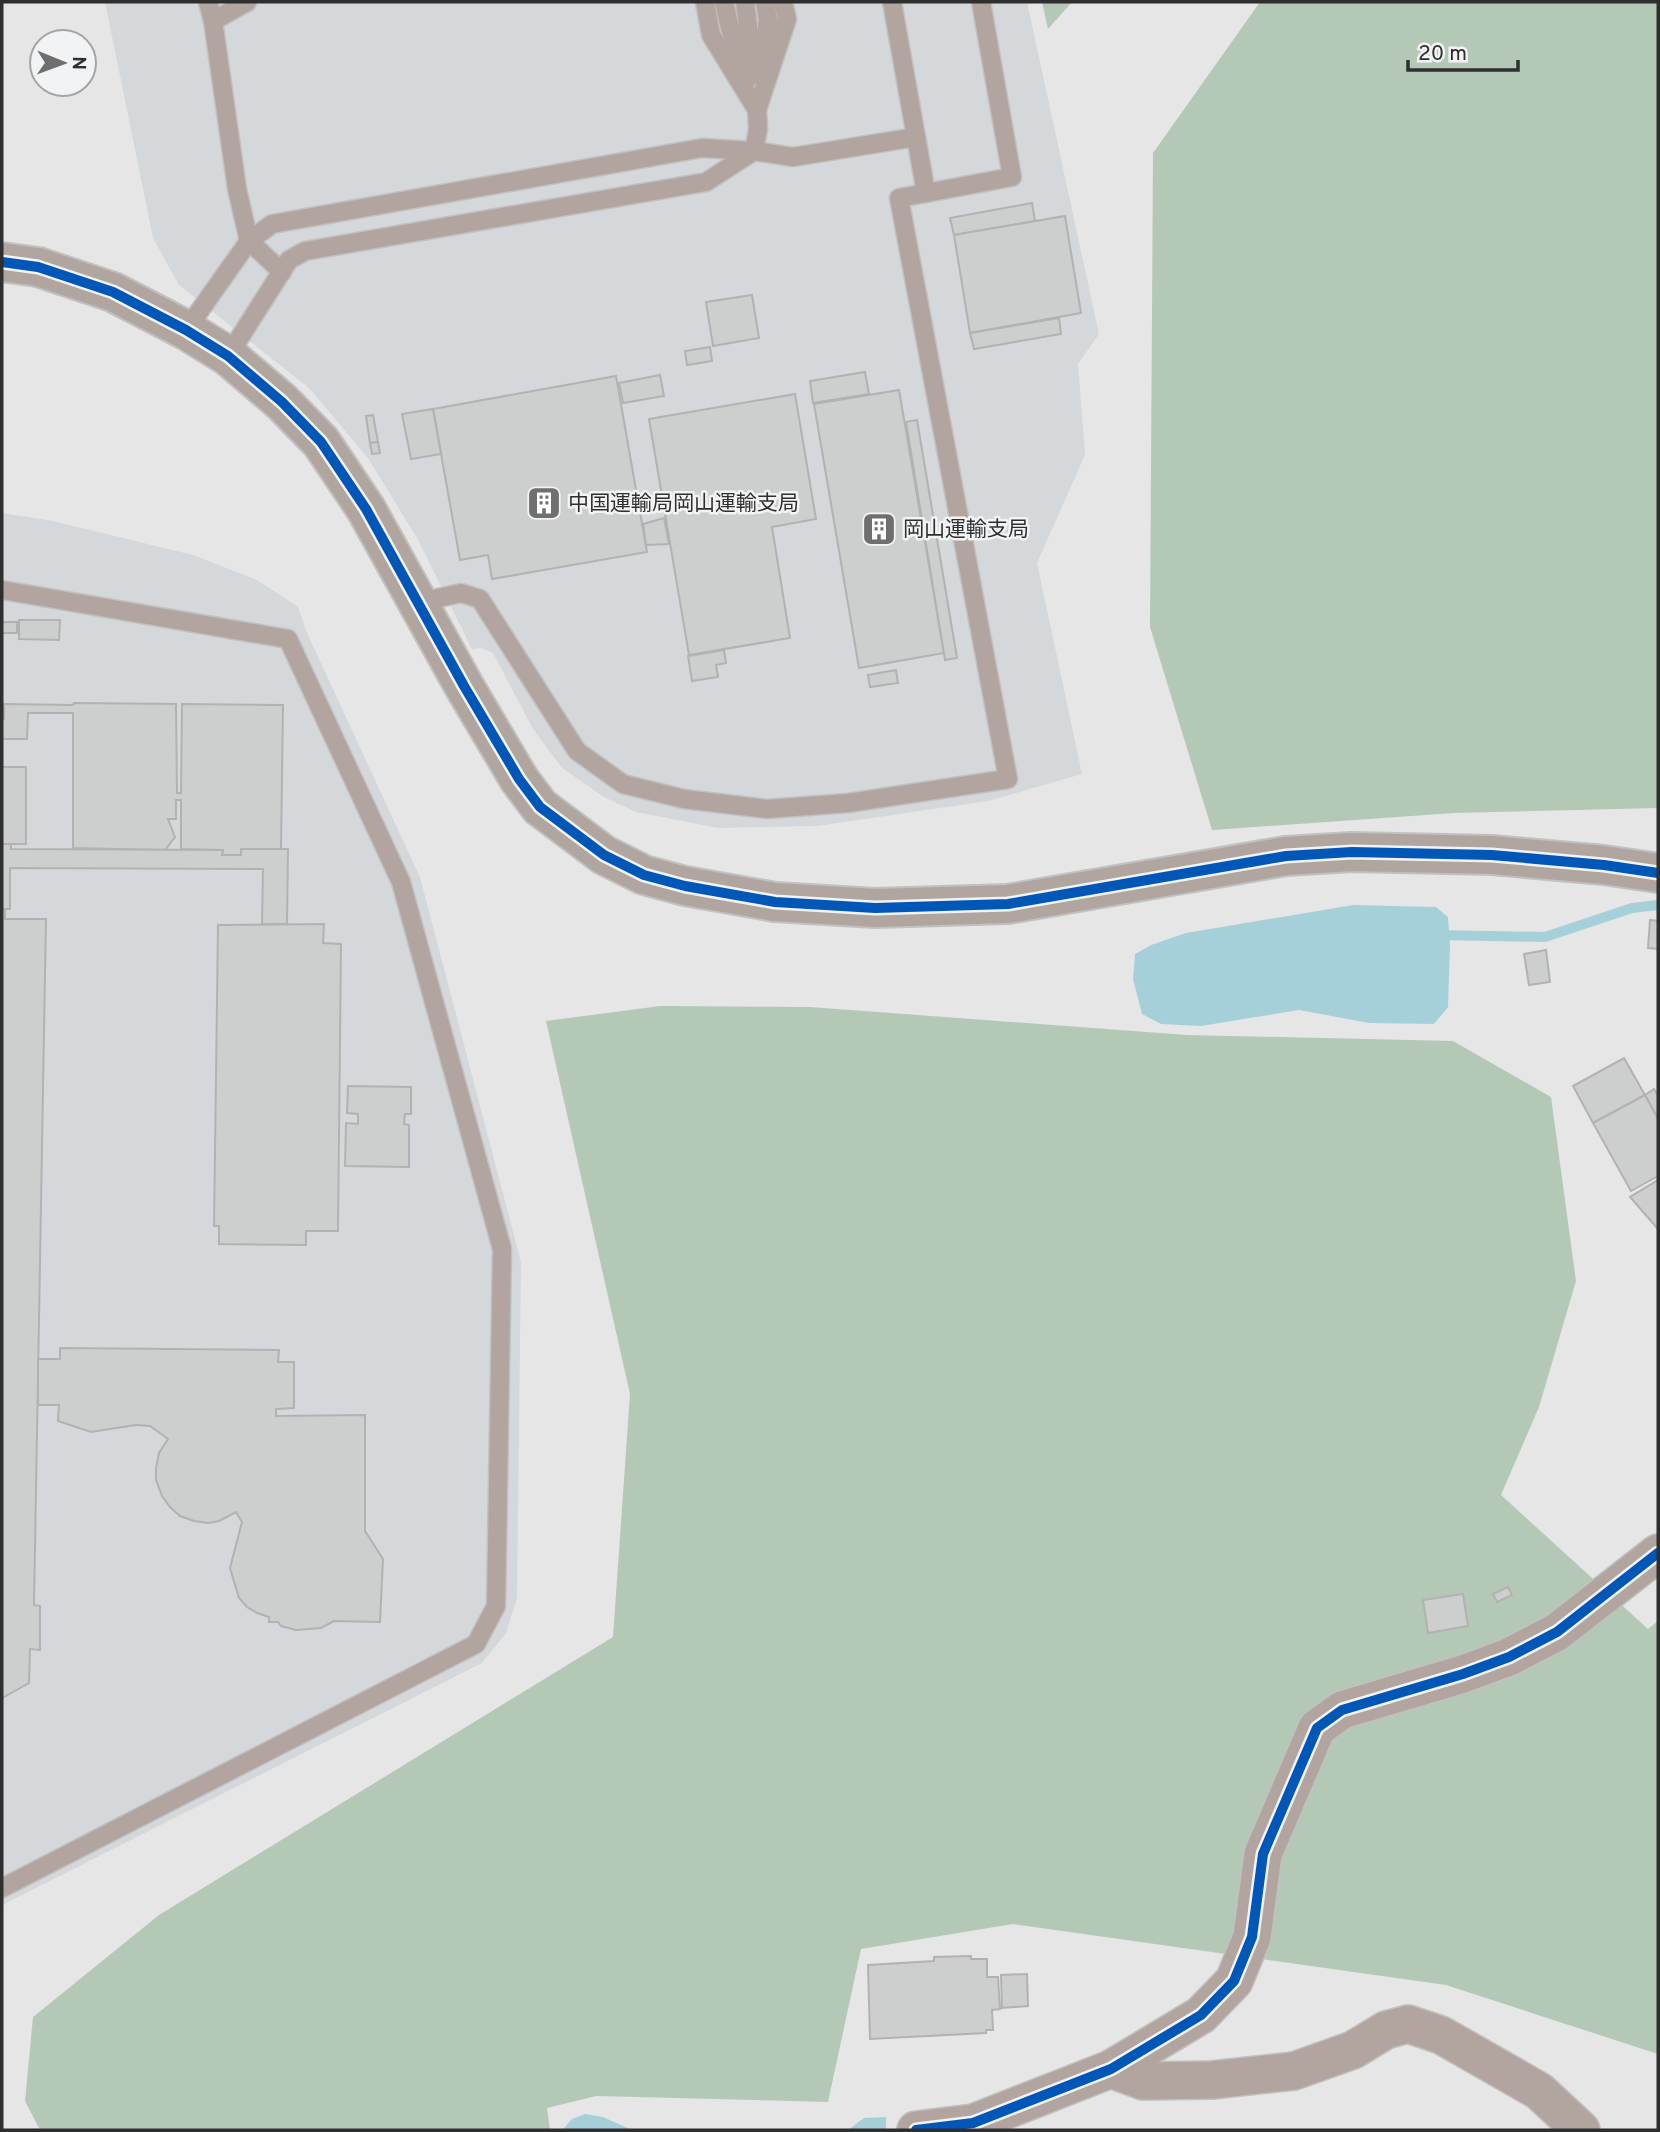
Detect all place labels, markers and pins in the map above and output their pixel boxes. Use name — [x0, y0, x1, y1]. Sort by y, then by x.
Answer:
building icon: 中国運輸局岡山運輸支局 — [525, 484, 563, 522]
place label: 中国運輸局岡山運輸支局 — [568, 491, 799, 518]
building icon: 岡山運輸支局 — [860, 510, 898, 548]
place label: 岡山運輸支局 — [903, 517, 1029, 544]

